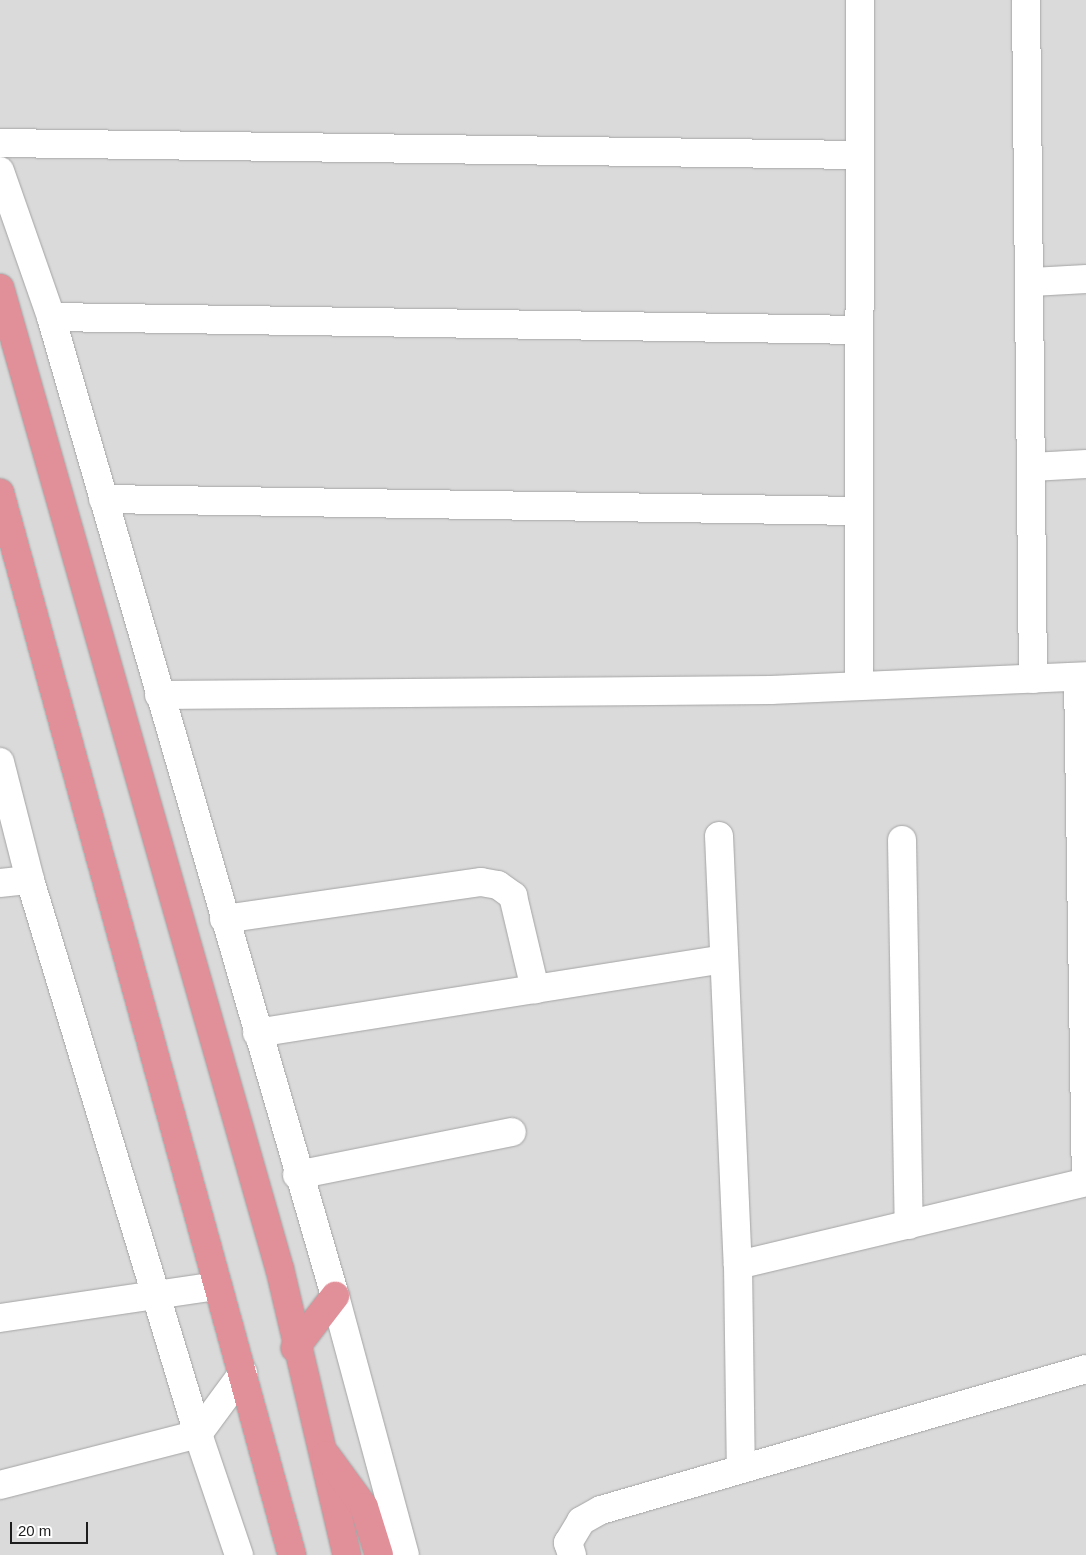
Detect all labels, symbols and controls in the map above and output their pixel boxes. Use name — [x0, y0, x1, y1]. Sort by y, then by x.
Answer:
scale bar — [12, 1512, 90, 1544]
text: 20 m — [18, 1522, 51, 1539]

